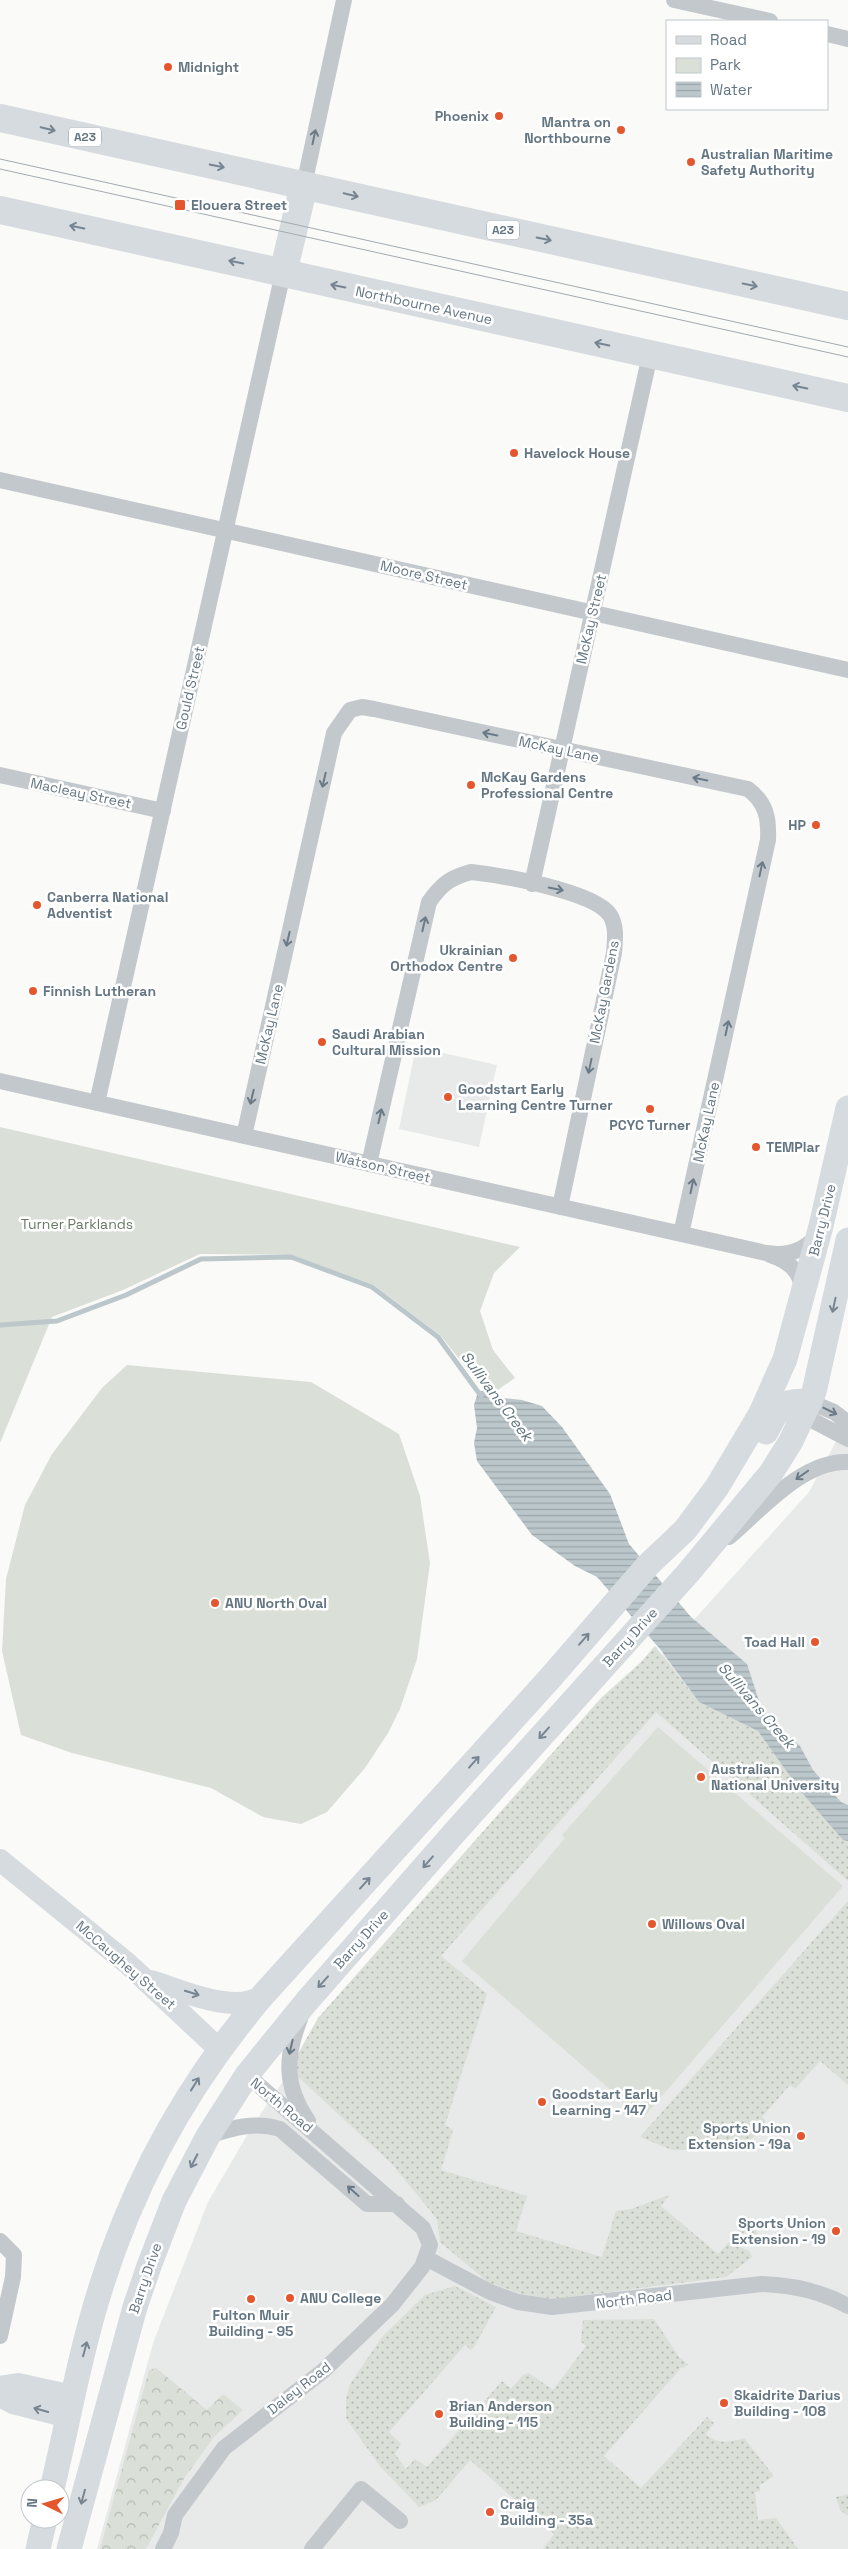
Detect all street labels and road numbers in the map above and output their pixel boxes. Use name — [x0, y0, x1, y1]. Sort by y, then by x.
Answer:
road number: A23 — [69, 128, 101, 146]
road number: A23 — [487, 220, 519, 240]
street label: Northbourne Avenue — [354, 282, 494, 328]
street label: Moore Street — [379, 556, 469, 594]
street label: McKay Street — [572, 572, 610, 666]
street label: Gould Street — [172, 644, 208, 732]
street label: McKay Lane — [517, 732, 601, 766]
street label: Macleay Street — [29, 774, 133, 812]
street label: McKay Gardens — [585, 939, 623, 1045]
street label: McKay Lane — [251, 982, 287, 1066]
street label: McKay Lane — [689, 1080, 723, 1164]
street label: Watson Street — [334, 1147, 432, 1187]
street label: Barry Drive — [804, 1182, 840, 1258]
street label: Barry Drive — [599, 1604, 661, 1670]
street label: Barry Drive — [330, 1906, 392, 1972]
street label: McCaughey Street — [72, 1917, 180, 2013]
street label: North Road — [247, 2074, 317, 2136]
street label: Barry Drive — [125, 2240, 165, 2316]
street label: North Road — [595, 2285, 673, 2313]
street label: Daley Road — [264, 2358, 334, 2418]

